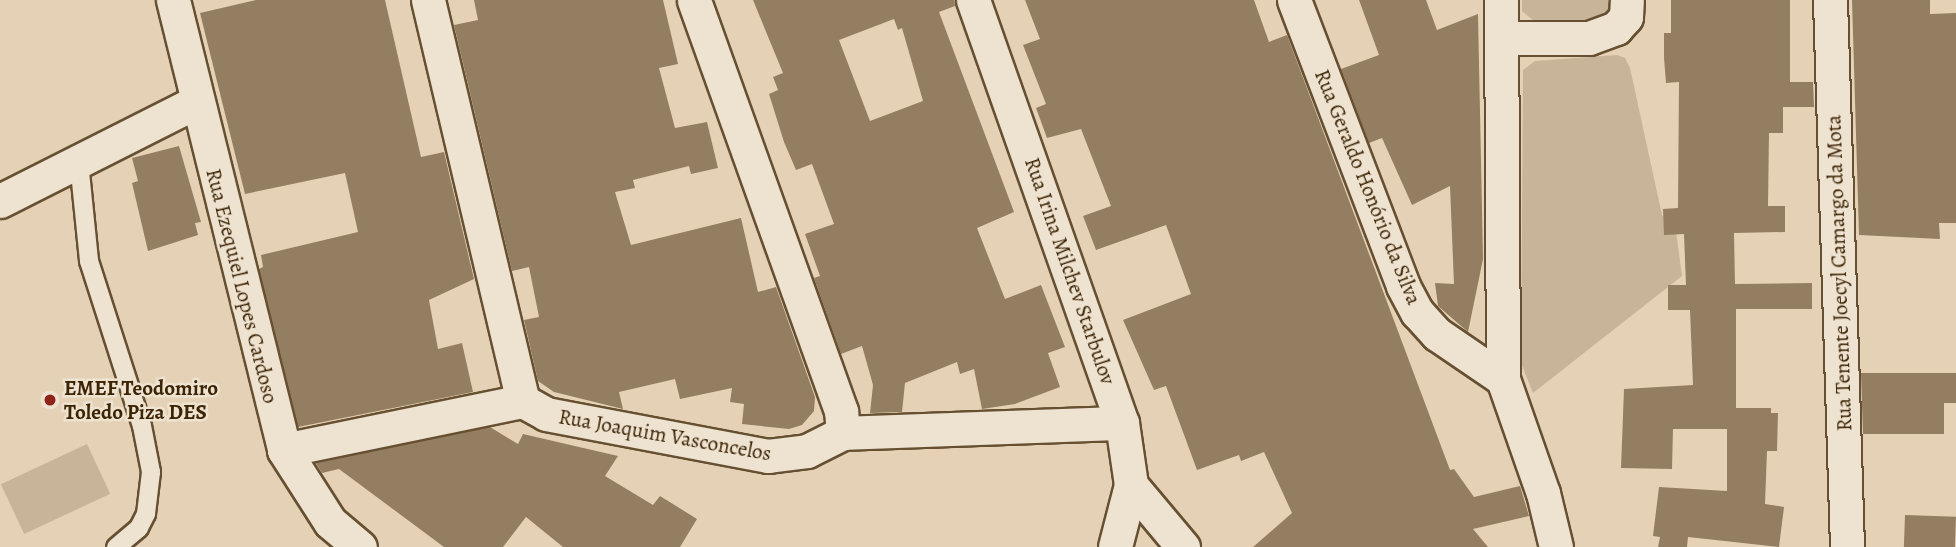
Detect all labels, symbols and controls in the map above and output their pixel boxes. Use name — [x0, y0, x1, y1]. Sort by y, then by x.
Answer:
street label: Rua Geraldo Honório da Silva — [1309, 66, 1427, 308]
street label: Rua Tenente Joecyl Camargo da Mota — [1821, 114, 1857, 432]
street label: Rua Irina Milchev Starbulov — [1019, 154, 1121, 388]
street label: Rua Ezequiel Lopes Cardoso — [201, 166, 283, 406]
place label: EMEF Teodomiro Toledo Piza DES — [64, 375, 218, 425]
marker: EMEF Teodomiro Toledo Piza DES — [42, 392, 58, 408]
street label: Rua Joaquim Vasconcelos — [557, 404, 773, 466]

